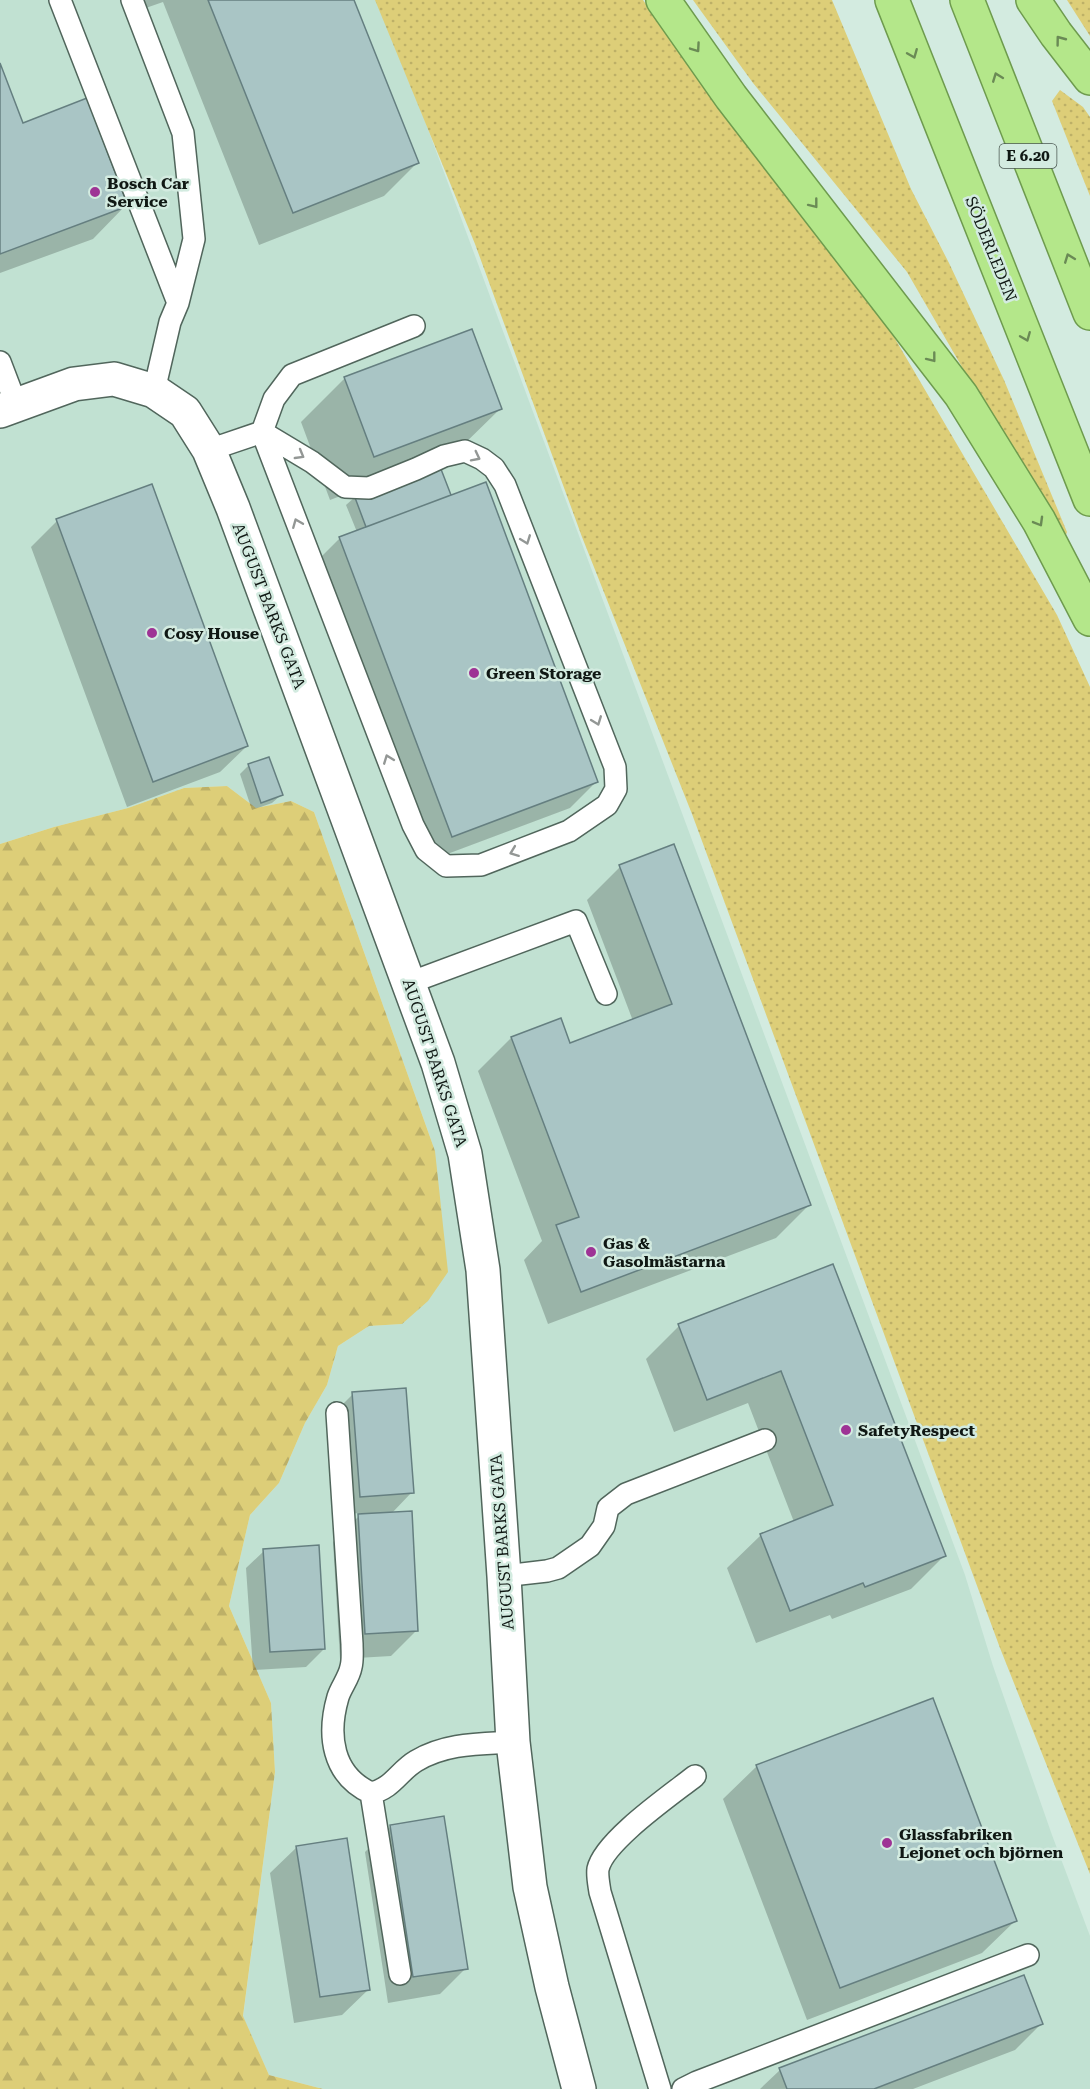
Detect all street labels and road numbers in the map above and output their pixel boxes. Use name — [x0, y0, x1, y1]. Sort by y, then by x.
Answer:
road number: E 6.20 — [1000, 144, 1056, 168]
street label: SÖDERLEDEN — [961, 194, 1021, 305]
street label: AUGUST BARKS GATA — [229, 520, 310, 692]
street label: AUGUST BARKS GATA — [399, 976, 471, 1150]
street label: AUGUST BARKS GATA — [486, 1453, 518, 1631]

